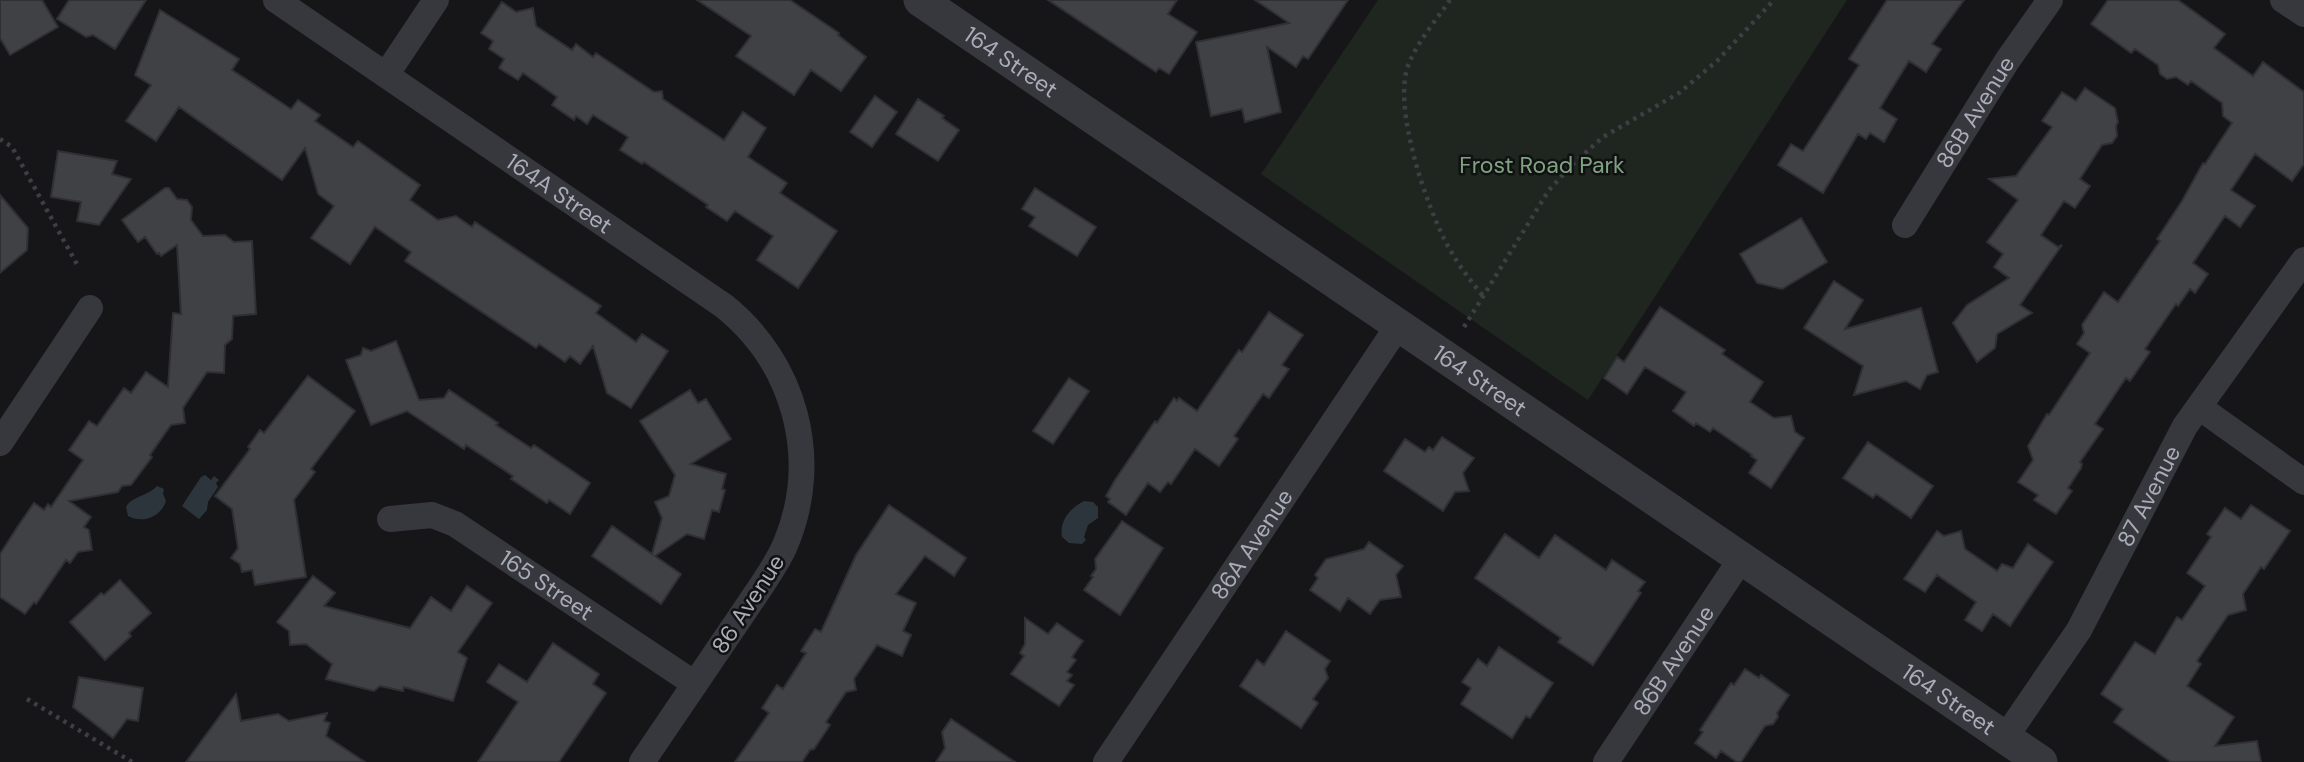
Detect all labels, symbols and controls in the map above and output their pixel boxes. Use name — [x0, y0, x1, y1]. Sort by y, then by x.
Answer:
street label: 164 Street — [958, 19, 1064, 104]
street label: 86B Avenue — [1929, 50, 2021, 174]
street label: 164A Street — [500, 147, 618, 240]
park label: Frost Road Park — [1459, 150, 1625, 180]
street label: 164 Street — [1427, 338, 1533, 423]
street label: 87 Avenue — [2110, 440, 2187, 552]
street label: 86A Avenue — [1204, 483, 1300, 605]
street label: 165 Street — [494, 543, 599, 627]
street label: 86 Avenue — [705, 549, 791, 659]
street label: 86B Avenue — [1626, 599, 1721, 721]
street label: 164 Street — [1896, 657, 2001, 742]

